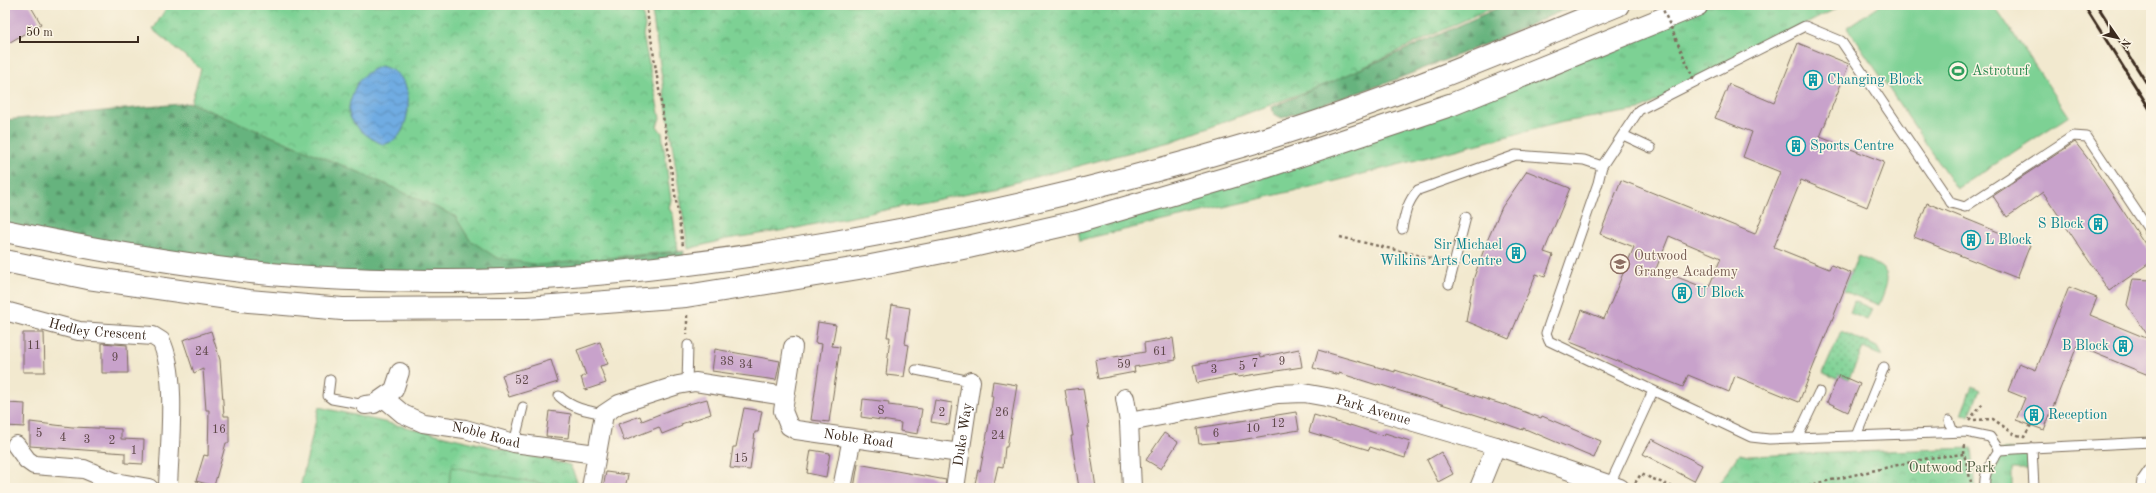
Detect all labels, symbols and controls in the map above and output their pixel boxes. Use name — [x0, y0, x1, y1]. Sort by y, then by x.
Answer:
scale bar — [20, 18, 138, 44]
north arrow — [2098, 18, 2138, 58]
text: 50 m — [26, 26, 53, 39]
text: N — [2118, 36, 2132, 50]
sports icon: Astroturf — [1947, 60, 1969, 82]
place label: Astroturf — [1972, 64, 2030, 78]
building icon: Changing Block — [1802, 69, 1824, 91]
place label: Changing Block — [1827, 73, 1923, 87]
building icon: Sports Centre — [1785, 135, 1807, 157]
place label: Sports Centre — [1810, 139, 1894, 153]
building icon: S Block — [2087, 213, 2109, 235]
place label: S Block — [2038, 217, 2084, 231]
building icon: L Block — [1960, 229, 1982, 251]
place label: L Block — [1985, 233, 2032, 247]
place label: Sir Michael Wilkins Arts Centre — [1380, 238, 1502, 268]
building icon: Sir Michael Wilkins Arts Centre — [1505, 242, 1527, 264]
place label: Outwood Grange Academy — [1634, 249, 1739, 279]
school or university icon: Outwood Grange Academy — [1609, 253, 1631, 275]
building icon: U Block — [1671, 282, 1693, 304]
place label: U Block — [1696, 286, 1745, 300]
street label: Hedley Crescent — [47, 316, 147, 343]
building icon: B Block — [2112, 335, 2134, 357]
place label: B Block — [2062, 339, 2109, 353]
house number: 11 — [27, 340, 41, 352]
house number: 24 — [195, 346, 209, 358]
house number: 61 — [1153, 346, 1167, 358]
house number: 9 — [112, 352, 118, 364]
house number: 38 — [720, 356, 734, 368]
house number: 9 — [1279, 356, 1285, 368]
house number: 59 — [1117, 358, 1131, 371]
house number: 7 — [1252, 358, 1258, 370]
house number: 34 — [739, 359, 753, 371]
house number: 5 — [1239, 360, 1246, 373]
house number: 3 — [1211, 364, 1217, 376]
house number: 52 — [515, 374, 529, 387]
street label: Park Avenue — [1334, 392, 1412, 428]
street label: Duke Way — [951, 401, 975, 467]
building icon: Reception — [2023, 404, 2045, 426]
house number: 8 — [878, 405, 885, 417]
house number: 2 — [939, 407, 945, 419]
house number: 26 — [995, 407, 1009, 419]
place label: Reception — [2048, 408, 2108, 422]
house number: 12 — [1271, 418, 1285, 430]
street label: Noble Road — [451, 420, 521, 451]
house number: 10 — [1246, 423, 1260, 435]
house number: 16 — [212, 424, 226, 436]
house number: 5 — [36, 427, 43, 440]
street label: Noble Road — [823, 427, 894, 451]
house number: 6 — [1213, 428, 1220, 440]
house number: 24 — [991, 430, 1005, 442]
house number: 4 — [60, 432, 67, 444]
house number: 3 — [84, 434, 90, 446]
house number: 2 — [109, 435, 115, 447]
house number: 1 — [131, 445, 137, 457]
house number: 15 — [734, 452, 748, 465]
park label: Outwood Park — [1909, 461, 1995, 475]

